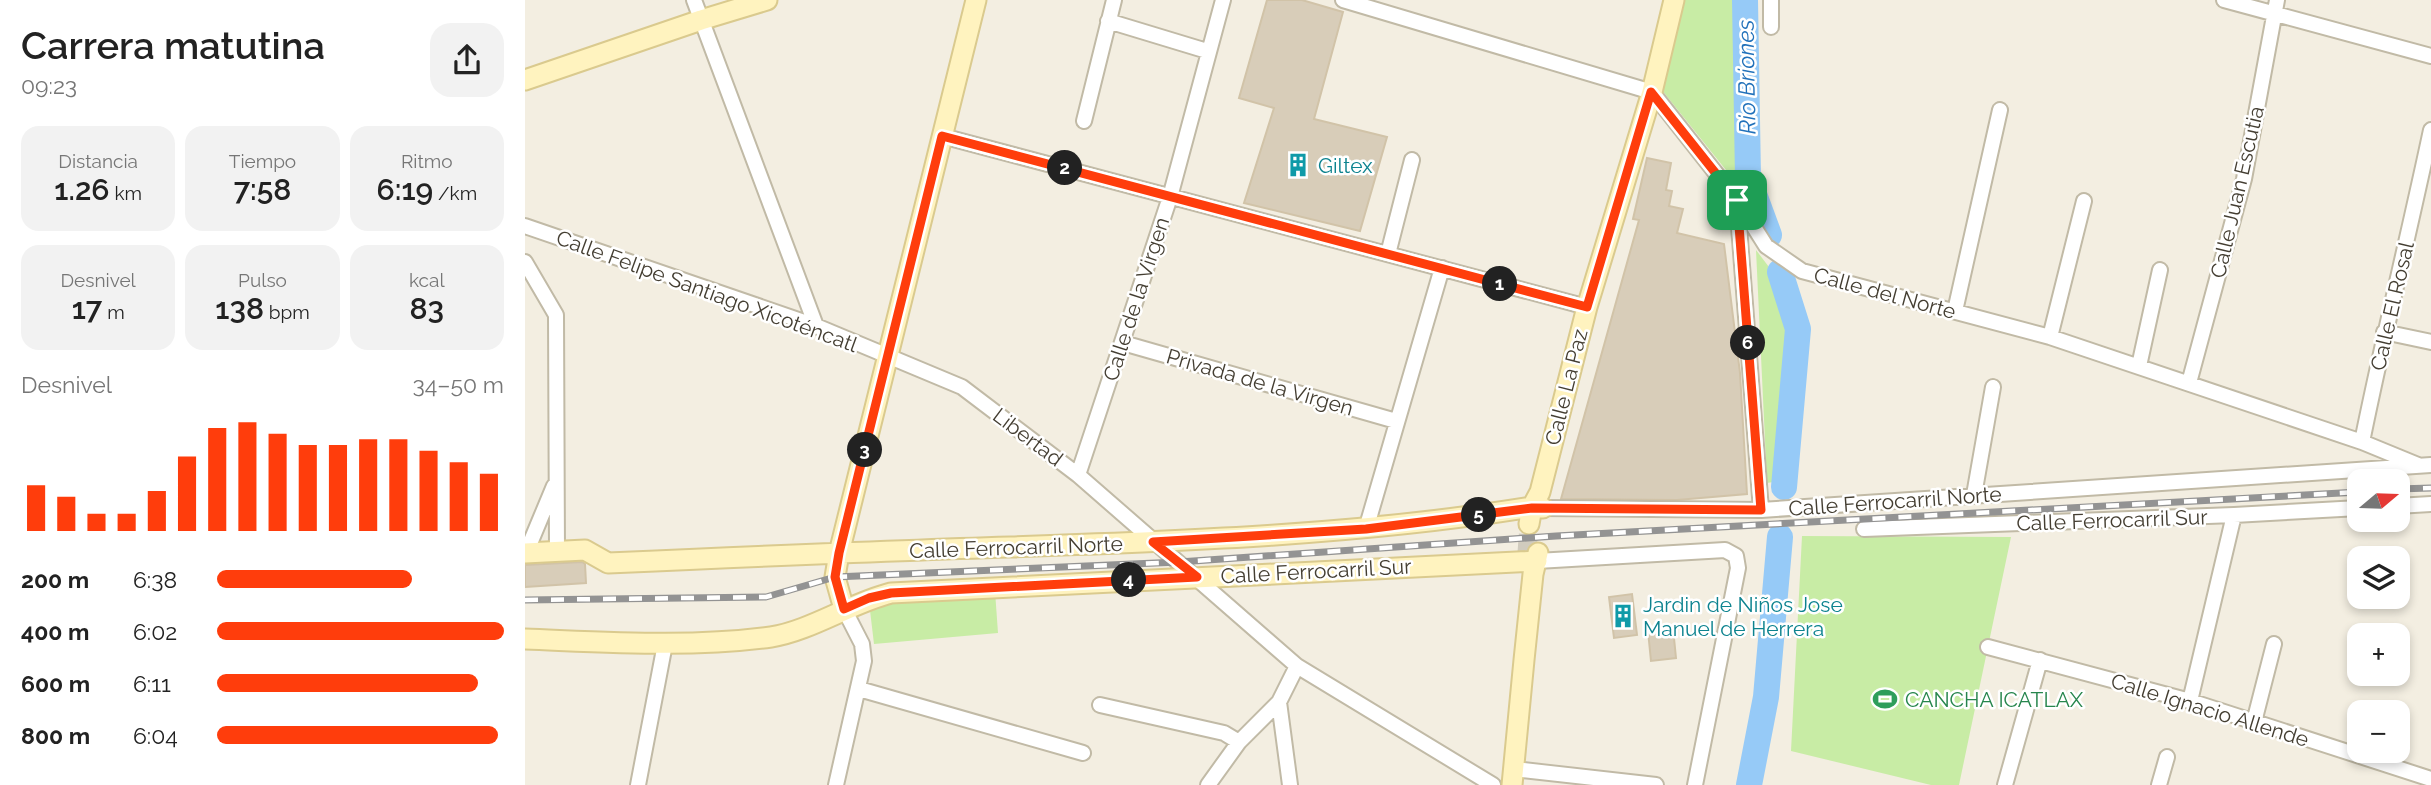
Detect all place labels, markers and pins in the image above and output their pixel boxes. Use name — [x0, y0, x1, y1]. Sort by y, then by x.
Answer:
pin: 2 — [1047, 150, 1083, 186]
building icon: Giltex — [1284, 151, 1312, 179]
place label: Giltex — [1318, 153, 1373, 178]
pin — [1707, 170, 1767, 230]
pin: 1 — [1483, 266, 1517, 302]
pin: 6 — [1731, 326, 1765, 360]
pin: 3 — [847, 433, 883, 468]
pin: 5 — [1461, 498, 1497, 532]
pin: 4 — [1111, 562, 1147, 598]
place label: Jardin de Niños Jose Manuel de Herrera — [1643, 592, 1843, 641]
building icon: Jardin de Niños Jose Manuel de Herrera — [1609, 602, 1637, 630]
sports icon: CANCHA ICATLAX — [1871, 685, 1899, 713]
place label: CANCHA ICATLAX — [1905, 687, 2084, 712]

